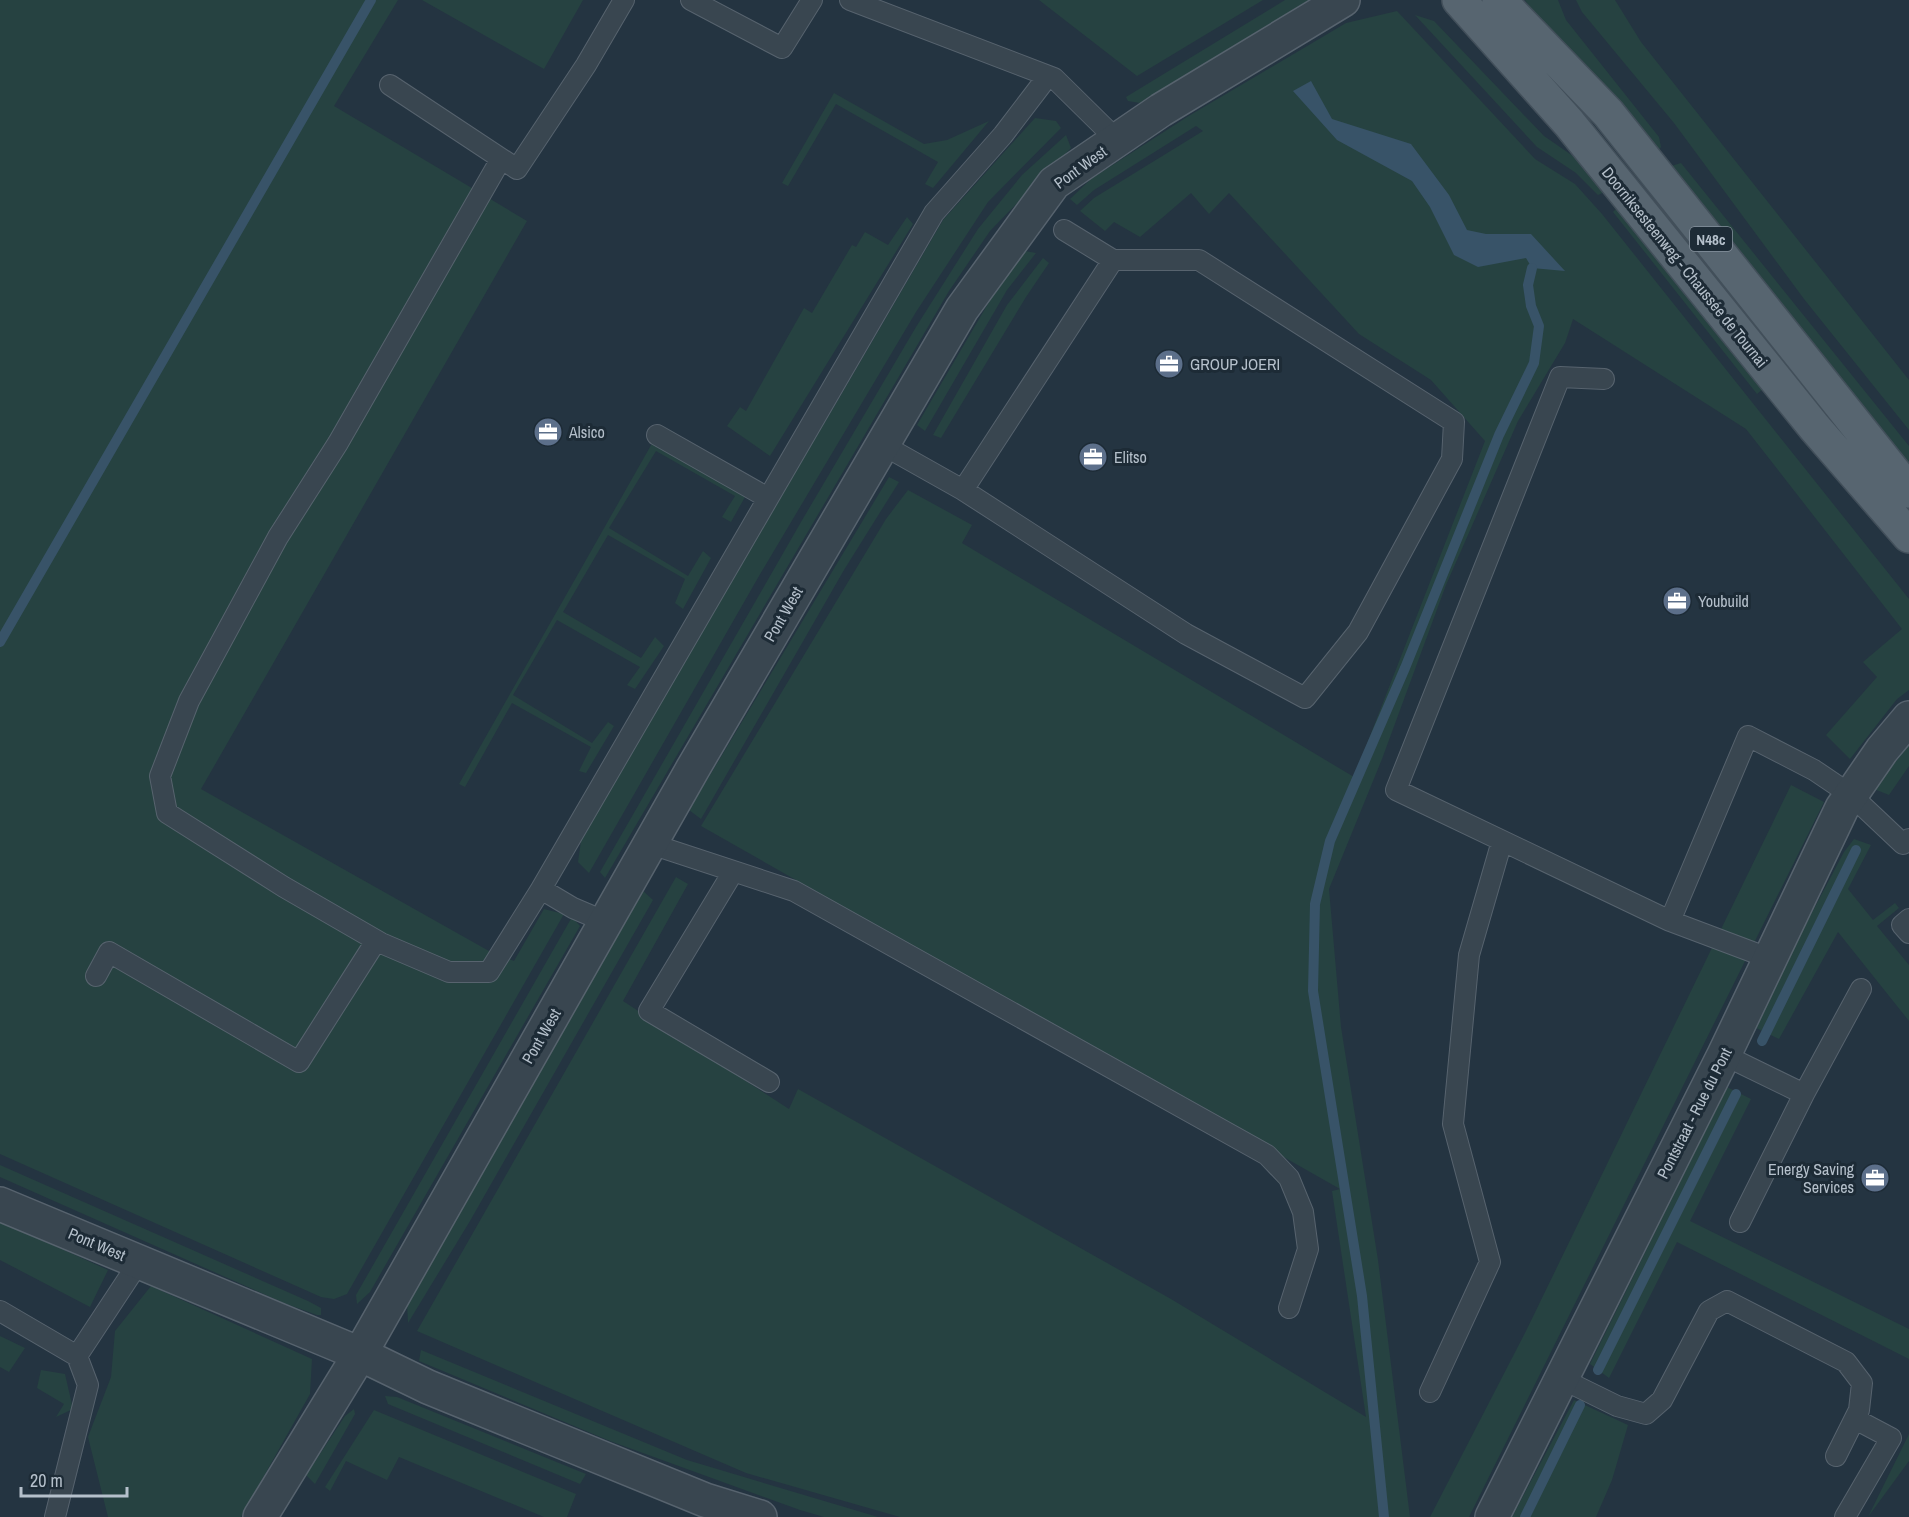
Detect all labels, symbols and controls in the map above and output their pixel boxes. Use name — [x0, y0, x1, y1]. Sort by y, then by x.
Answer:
street label: Pont West — [1049, 140, 1111, 194]
street label: Doorniksesteenweg - Chaussée de Tournai — [1597, 162, 1773, 372]
road number: N48c — [1690, 227, 1732, 251]
office icon: GROUP JOERI — [1153, 348, 1185, 380]
place label: GROUP JOERI — [1190, 353, 1280, 375]
office icon: Alsico — [532, 416, 564, 448]
place label: Alsico — [568, 421, 605, 443]
office icon: Elitso — [1077, 441, 1109, 473]
place label: Elitso — [1114, 446, 1147, 468]
street label: Pont West — [758, 582, 808, 646]
office icon: Youbuild — [1661, 585, 1693, 617]
place label: Youbuild — [1698, 590, 1749, 612]
street label: Pont West — [516, 1004, 566, 1068]
street label: Pontstraat - Rue du Pont — [1651, 1043, 1737, 1182]
place label: Energy Saving Services — [1768, 1158, 1855, 1198]
office icon: Energy Saving Services — [1859, 1162, 1891, 1194]
street label: Pont West — [65, 1222, 129, 1266]
scale bar — [21, 1460, 128, 1498]
text: 20 m — [30, 1468, 63, 1493]

